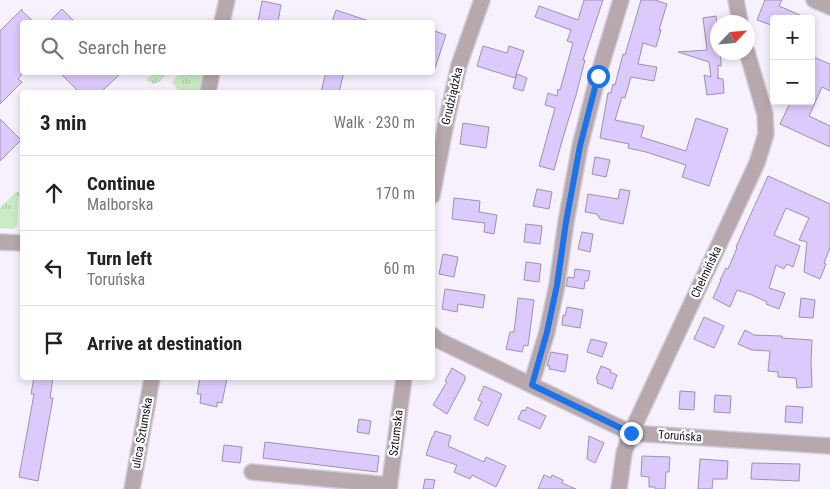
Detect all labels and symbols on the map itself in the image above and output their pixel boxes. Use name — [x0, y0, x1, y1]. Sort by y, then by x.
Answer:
north arrow — [710, 15, 755, 60]
route start — [587, 65, 610, 88]
street label: Grudziądzka — [439, 66, 465, 126]
street label: Chełmińska — [688, 244, 724, 300]
street label: ulica Sztumska — [129, 396, 155, 470]
street label: Sztumska — [386, 409, 406, 457]
route end — [620, 422, 643, 445]
street label: Toruńska — [658, 427, 702, 445]

